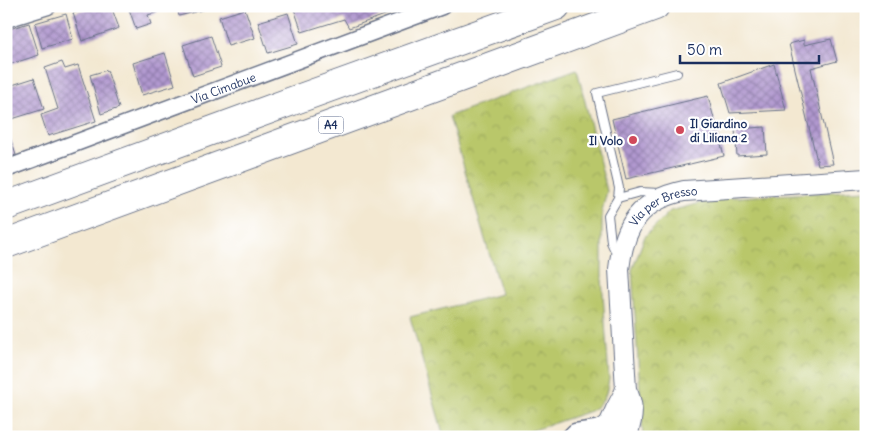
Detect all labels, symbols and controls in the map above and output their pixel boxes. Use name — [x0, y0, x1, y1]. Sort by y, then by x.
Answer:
scale bar — [680, 32, 818, 64]
text: 50 m — [687, 40, 722, 59]
street label: Via Cimabue — [189, 69, 258, 107]
road number: A4 — [318, 116, 344, 134]
place label: Il Giardino di Liliana 2 — [690, 116, 748, 145]
marker: Il Giardino di Liliana 2 — [674, 124, 686, 136]
place label: Il Volo — [589, 133, 623, 148]
marker: Il Volo — [627, 134, 639, 146]
street label: Via per Bresso — [625, 183, 698, 229]

